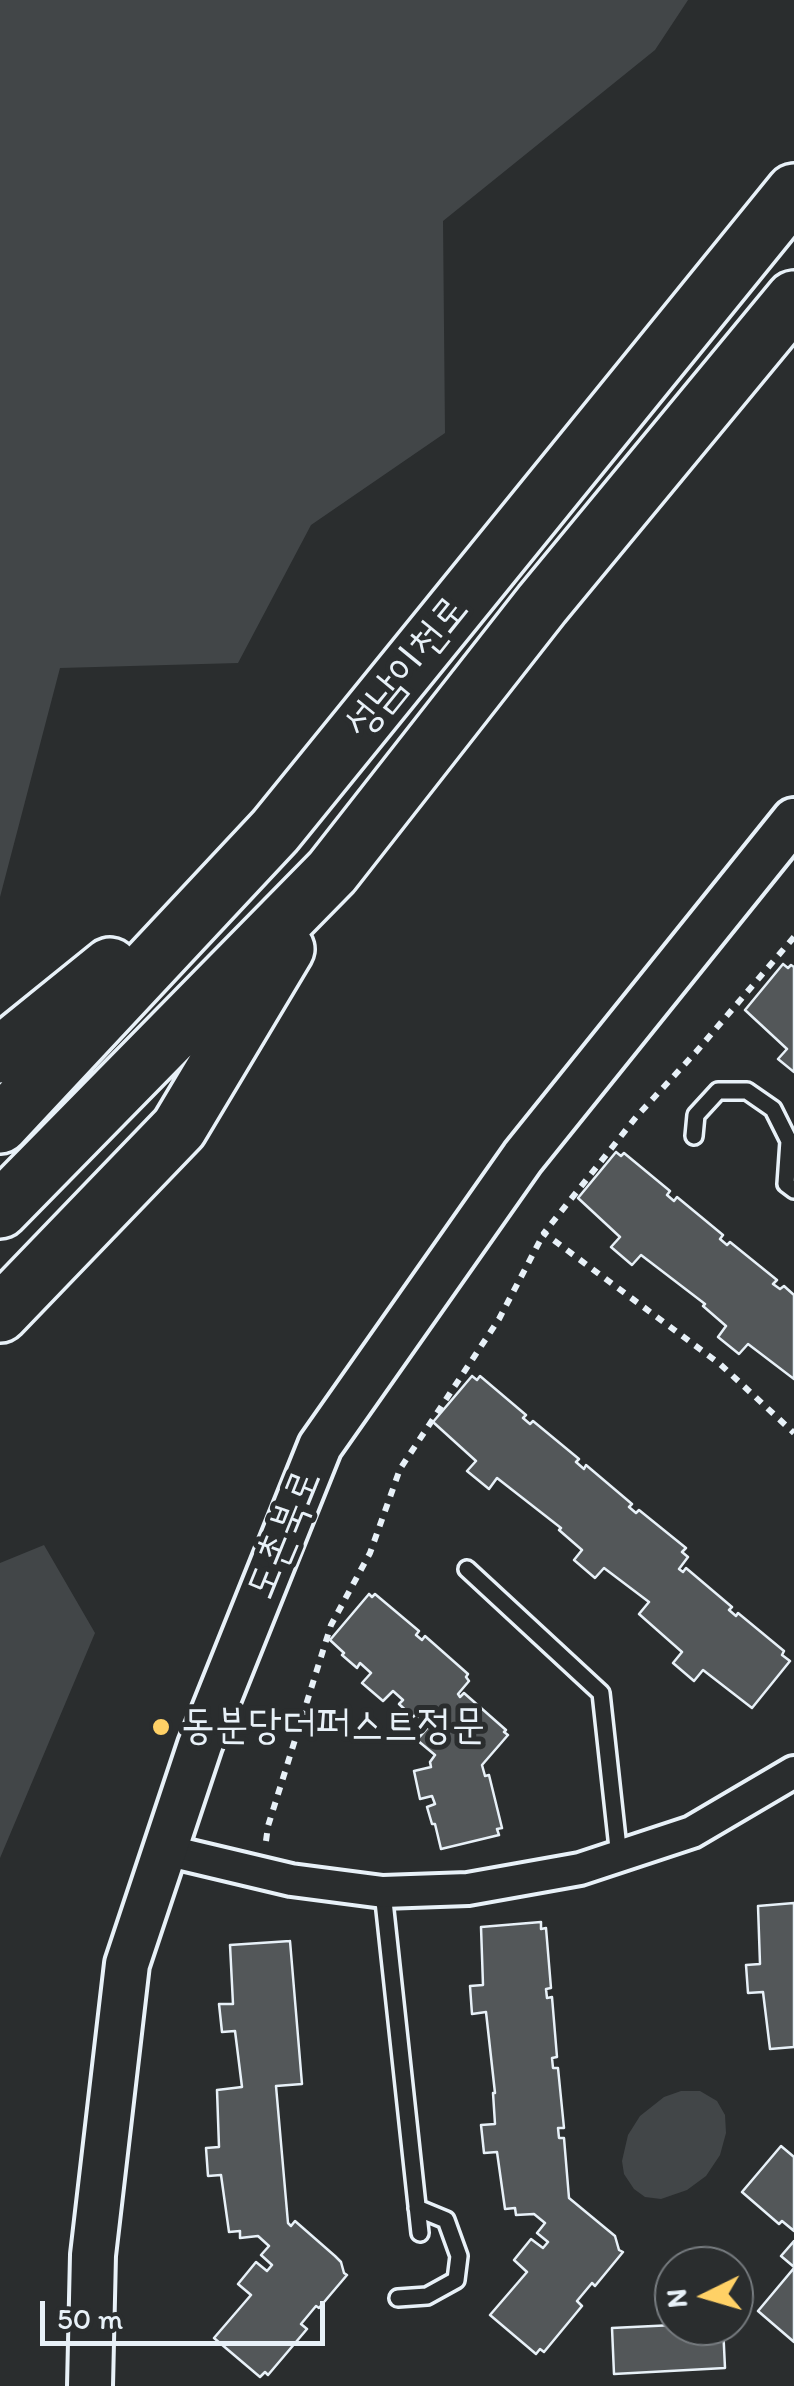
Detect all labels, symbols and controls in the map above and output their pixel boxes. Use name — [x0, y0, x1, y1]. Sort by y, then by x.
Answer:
street label: 성남이천로 — [335, 586, 481, 750]
street label: 도촌북로 — [236, 1463, 334, 1607]
place label: 동분당더퍼스트정문 — [181, 1702, 485, 1752]
marker: 동분당더퍼스트정문 — [150, 1716, 172, 1738]
north arrow — [654, 2246, 754, 2346]
scale bar — [45, 2281, 330, 2343]
text: N — [658, 2288, 694, 2309]
text: 50 m — [57, 2300, 123, 2337]

